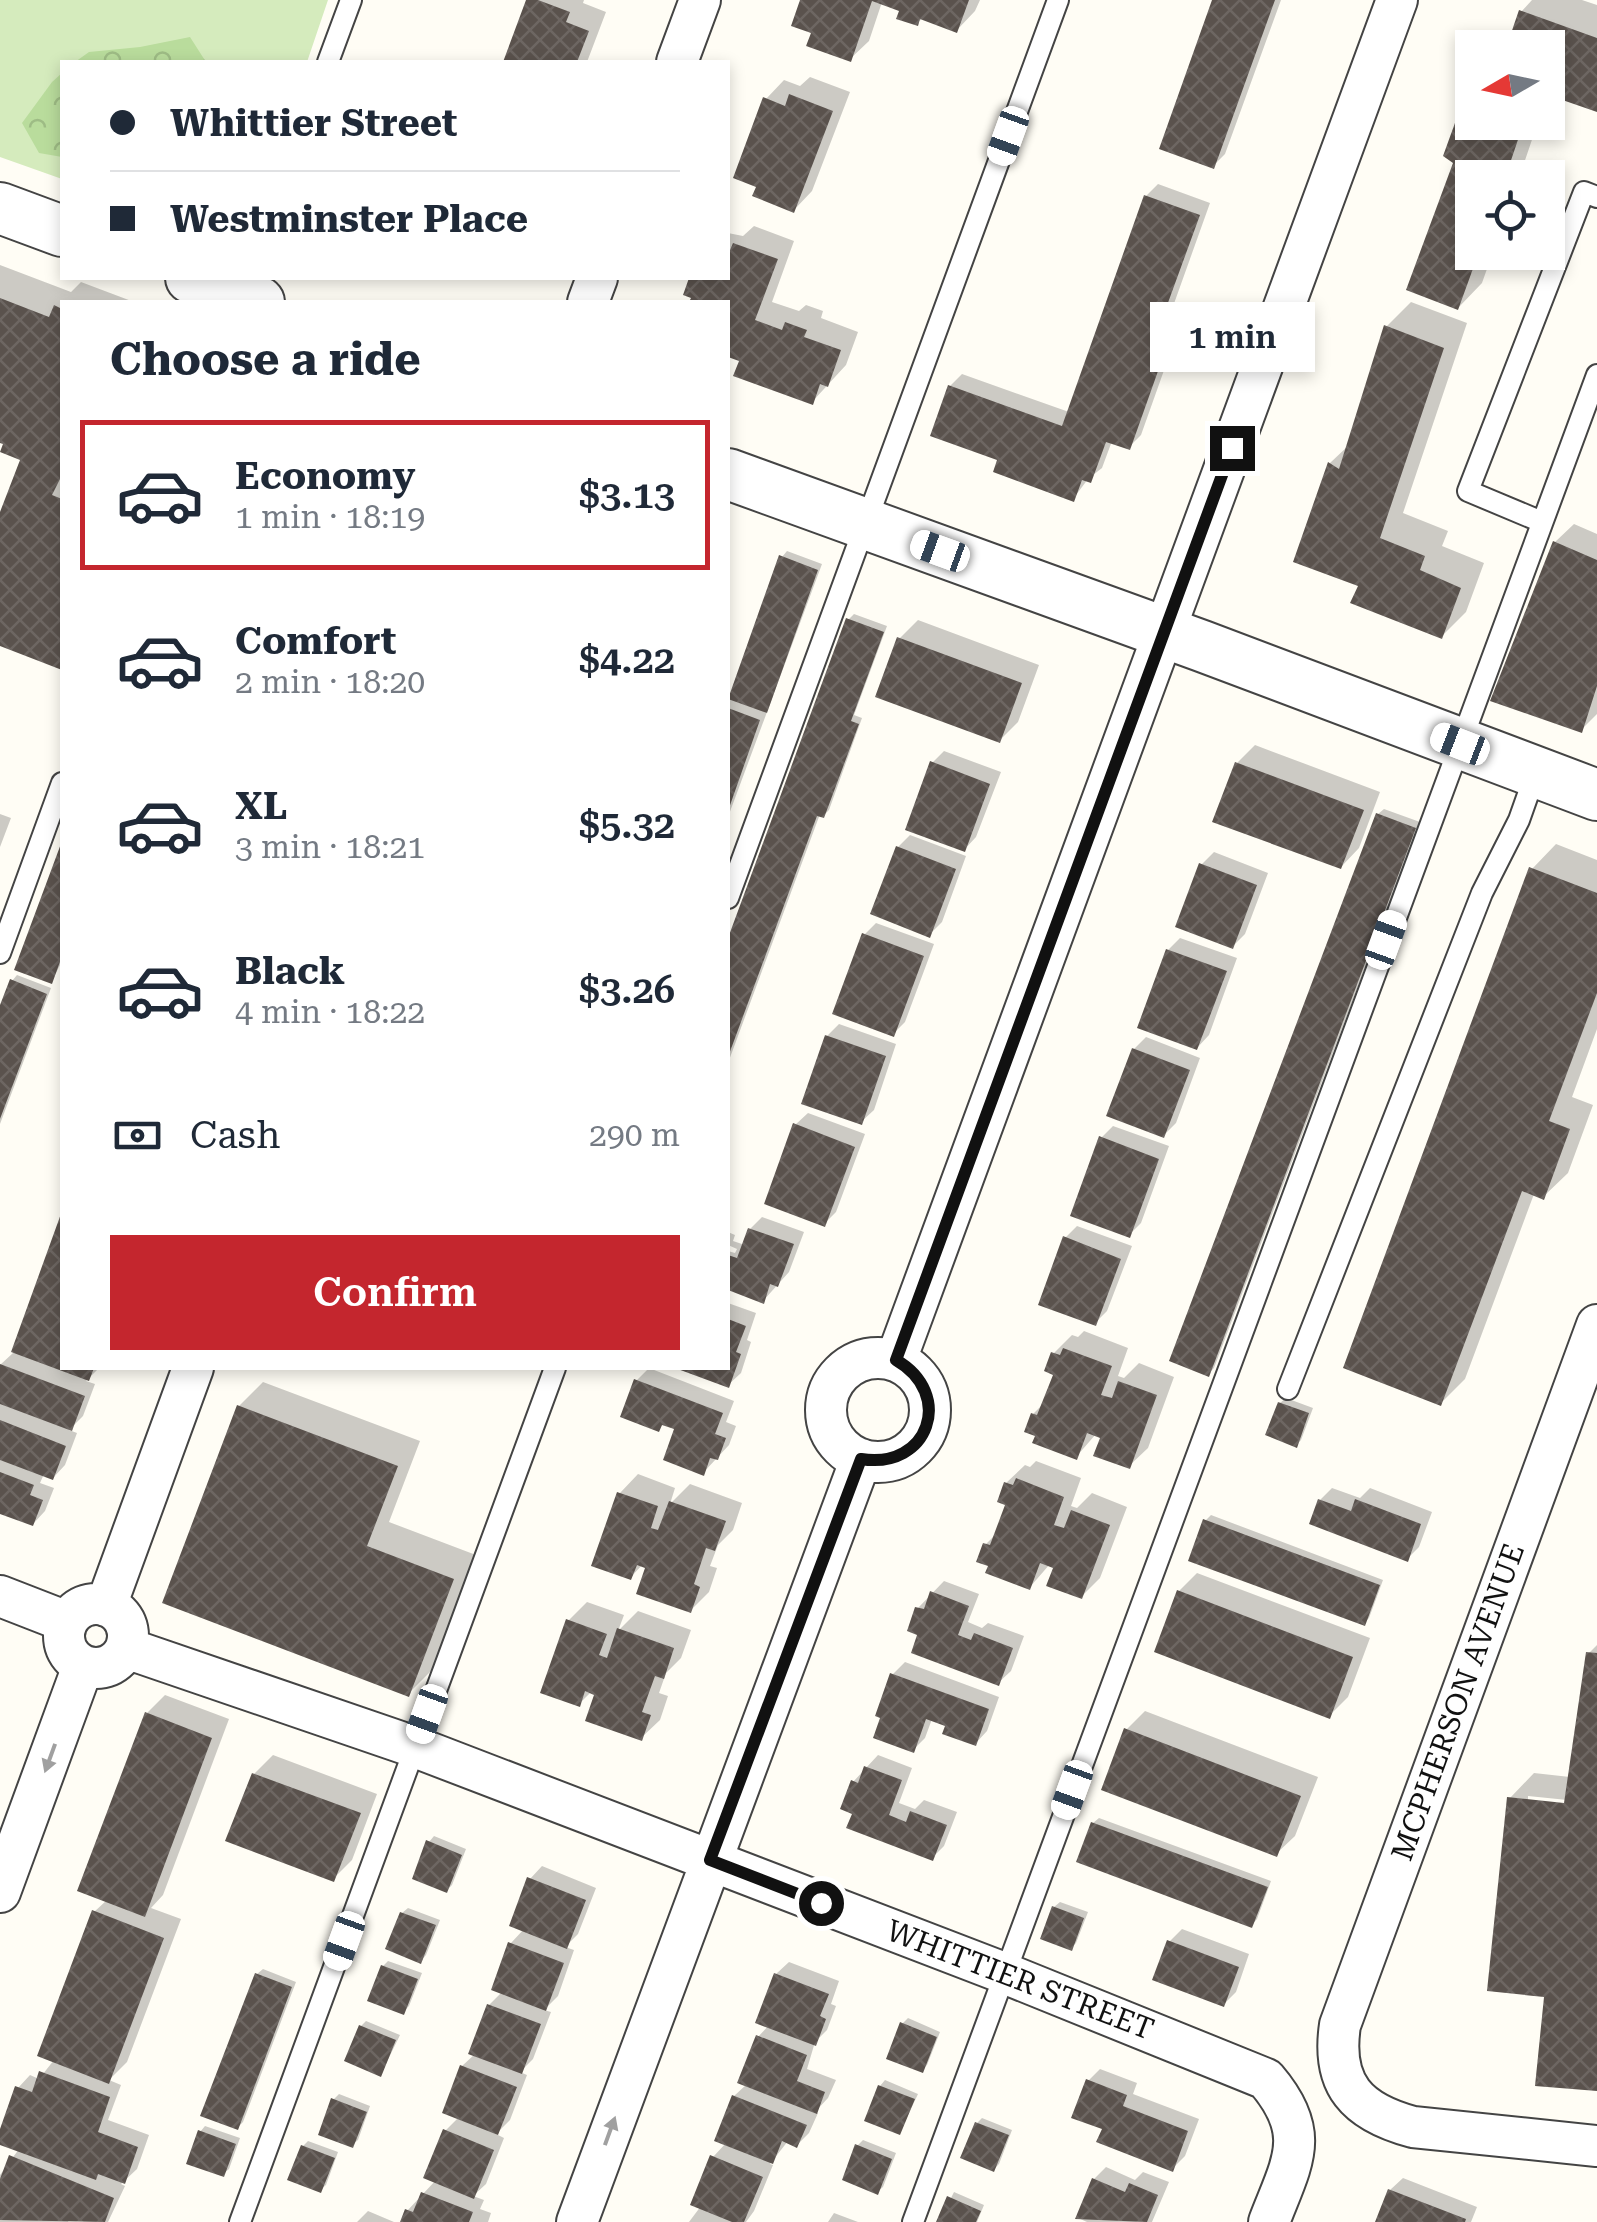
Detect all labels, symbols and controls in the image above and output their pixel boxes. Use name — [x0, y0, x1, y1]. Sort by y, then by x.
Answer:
north arrow — [1455, 30, 1565, 140]
map controls — [1455, 30, 1565, 270]
text: Whittier Street — [170, 101, 458, 145]
car — [984, 103, 1032, 169]
button: locate — [1455, 160, 1565, 270]
text: Westminster Place — [170, 197, 528, 241]
callout: 1 min — [1150, 303, 1314, 373]
text: 1 min — [1188, 318, 1277, 356]
text: Choose a ride — [110, 333, 421, 386]
route end — [1210, 426, 1255, 471]
icon: car — [115, 450, 205, 540]
text: Economy — [235, 454, 415, 498]
text: $3.13 — [579, 473, 675, 517]
text: 1 min · 18:19 — [235, 498, 425, 536]
car — [907, 527, 973, 575]
icon: car — [115, 615, 205, 705]
text: Comfort — [235, 619, 396, 663]
text: $4.22 — [579, 638, 675, 682]
text: 2 min · 18:20 — [235, 663, 425, 701]
car — [1427, 719, 1493, 769]
icon: car — [115, 780, 205, 870]
text: XL — [235, 784, 287, 828]
text: $5.32 — [579, 803, 675, 847]
text: 3 min · 18:21 — [235, 828, 425, 866]
car — [1362, 907, 1410, 973]
icon: car — [115, 945, 205, 1035]
text: Black — [235, 949, 345, 993]
text: $3.26 — [579, 968, 675, 1012]
text: 4 min · 18:22 — [235, 993, 425, 1031]
icon: cash — [110, 1108, 165, 1163]
text: Cash — [190, 1113, 280, 1157]
text: 290 m — [589, 1116, 680, 1154]
button: Confirm — [110, 1235, 680, 1350]
street label: MCPHERSON AVENUE — [1384, 1539, 1531, 1865]
car — [403, 1681, 451, 1747]
one-way arrow — [41, 1743, 57, 1773]
car — [1048, 1757, 1096, 1823]
route start — [799, 1881, 844, 1926]
car — [320, 1908, 368, 1974]
street label: WHITTIER STREET — [882, 1912, 1159, 2047]
one-way arrow — [603, 2115, 618, 2145]

